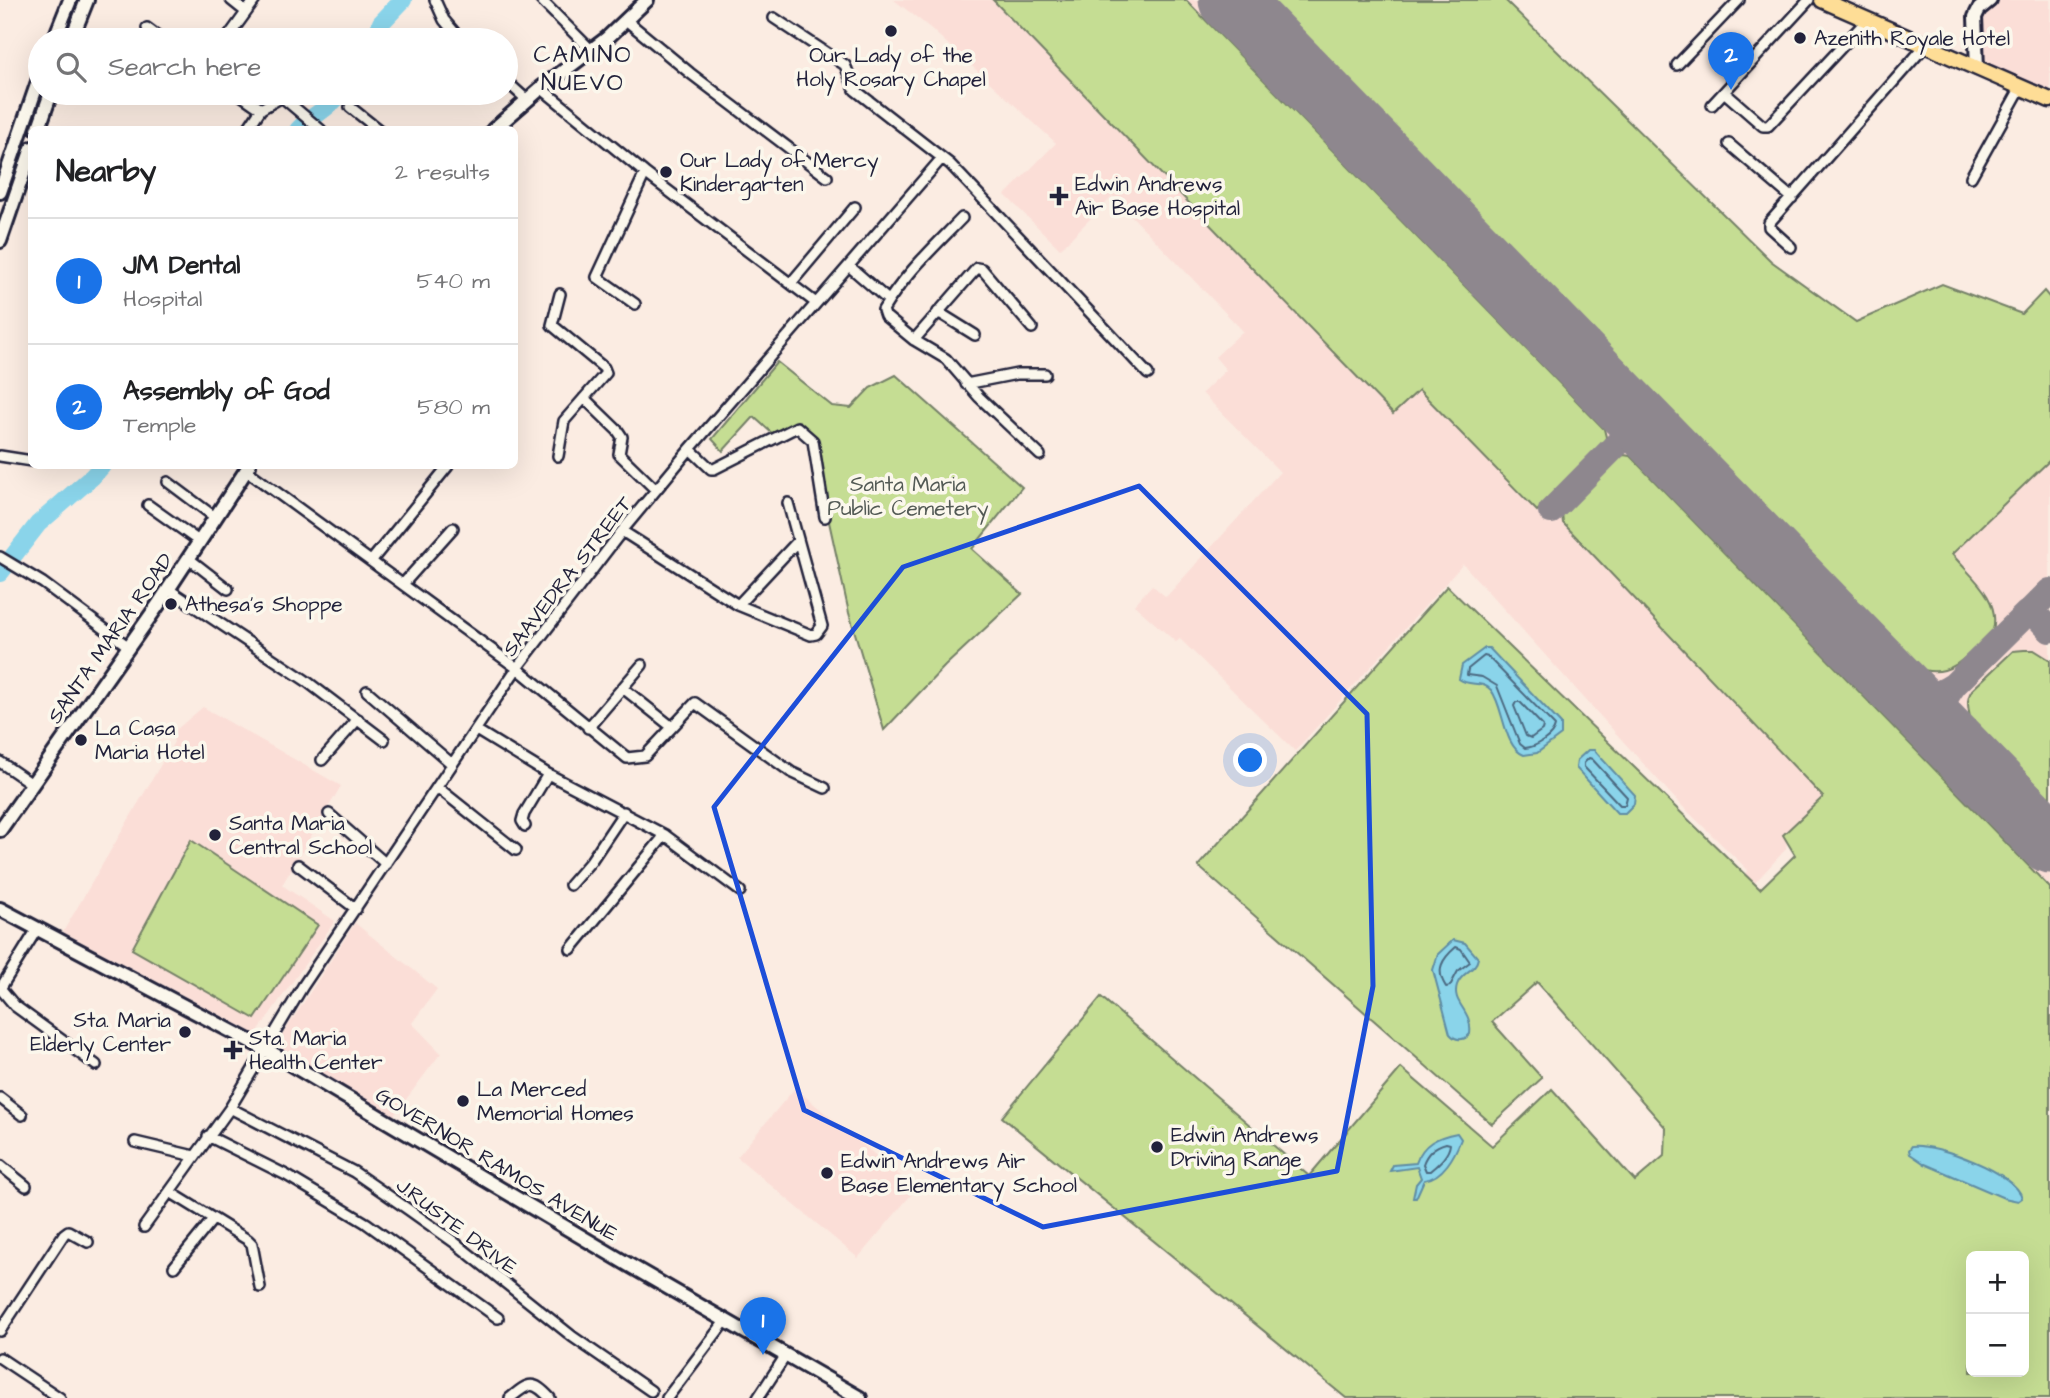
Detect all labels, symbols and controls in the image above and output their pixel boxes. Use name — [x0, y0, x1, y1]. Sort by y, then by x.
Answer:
marker: Our Lady of the Holy Rosary Chapel — [883, 23, 899, 39]
place label: Azenith Royale Hotel — [1814, 24, 2010, 55]
search box — [28, 28, 518, 105]
marker: Azenith Royale Hotel — [1792, 30, 1808, 46]
pin: 2 — [1708, 32, 1754, 90]
district label: CAMINO NUEVO — [534, 38, 632, 100]
place label: Our Lady of the Holy Rosary Chapel — [796, 41, 986, 96]
icon: search — [52, 48, 90, 86]
text: Search here — [108, 49, 261, 85]
place label: Our Lady of Mercy Kindergarten — [680, 146, 879, 201]
text: Nearby — [56, 151, 156, 193]
text: 2 results — [395, 156, 490, 188]
marker: Our Lady of Mercy Kindergarten — [658, 164, 674, 180]
place label: Edwin Andrews Air Base Hospital — [1075, 170, 1240, 224]
marker: Edwin Andrews Air Base Hospital — [1049, 186, 1069, 206]
text: JM Dental — [123, 247, 240, 283]
text: 1 — [78, 265, 80, 297]
text: 540 m — [416, 265, 490, 297]
text: Hospital — [123, 283, 202, 315]
text: Assembly of God — [123, 373, 330, 409]
text: 2 — [72, 391, 86, 423]
text: 580 m — [417, 391, 490, 423]
text: Temple — [123, 409, 197, 441]
park label: Santa Maria Public Cemetery — [828, 470, 989, 525]
street label: SAAVEDRA STREET — [496, 489, 640, 662]
street label: SANTA MARIA ROAD — [41, 547, 180, 729]
place label: Athesa's Shoppe — [185, 590, 343, 620]
marker: Athesa's Shoppe — [163, 596, 179, 612]
place label: La Casa Maria Hotel — [95, 714, 205, 767]
marker: La Casa Maria Hotel — [73, 732, 89, 748]
your location — [1233, 743, 1267, 777]
place label: Santa Maria Central School — [229, 809, 372, 862]
marker: Santa Maria Central School — [207, 827, 223, 843]
place label: Sta. Maria Elderly Center — [30, 1006, 171, 1061]
marker: Sta. Maria Elderly Center — [177, 1024, 193, 1040]
place label: Sta. Maria Health Center — [249, 1024, 383, 1077]
marker: Sta. Maria Health Center — [223, 1040, 243, 1060]
place label: La Merced Memorial Homes — [477, 1075, 634, 1128]
street label: GOVERNOR RAMOS AVENUE — [370, 1080, 624, 1249]
marker: La Merced Memorial Homes — [455, 1093, 471, 1109]
place label: Edwin Andrews Driving Range — [1171, 1121, 1318, 1176]
marker: Edwin Andrews Driving Range — [1149, 1139, 1165, 1155]
place label: Edwin Andrews Air Base Elementary School — [841, 1147, 1077, 1202]
marker: Edwin Andrews Air Base Elementary School — [819, 1165, 835, 1181]
street label: J.RUSTE DRIVE — [390, 1171, 524, 1282]
map controls — [1966, 1251, 2029, 1377]
button: + — [1966, 1251, 2029, 1314]
pin: 1 — [740, 1297, 786, 1355]
button: − — [1966, 1314, 2029, 1377]

